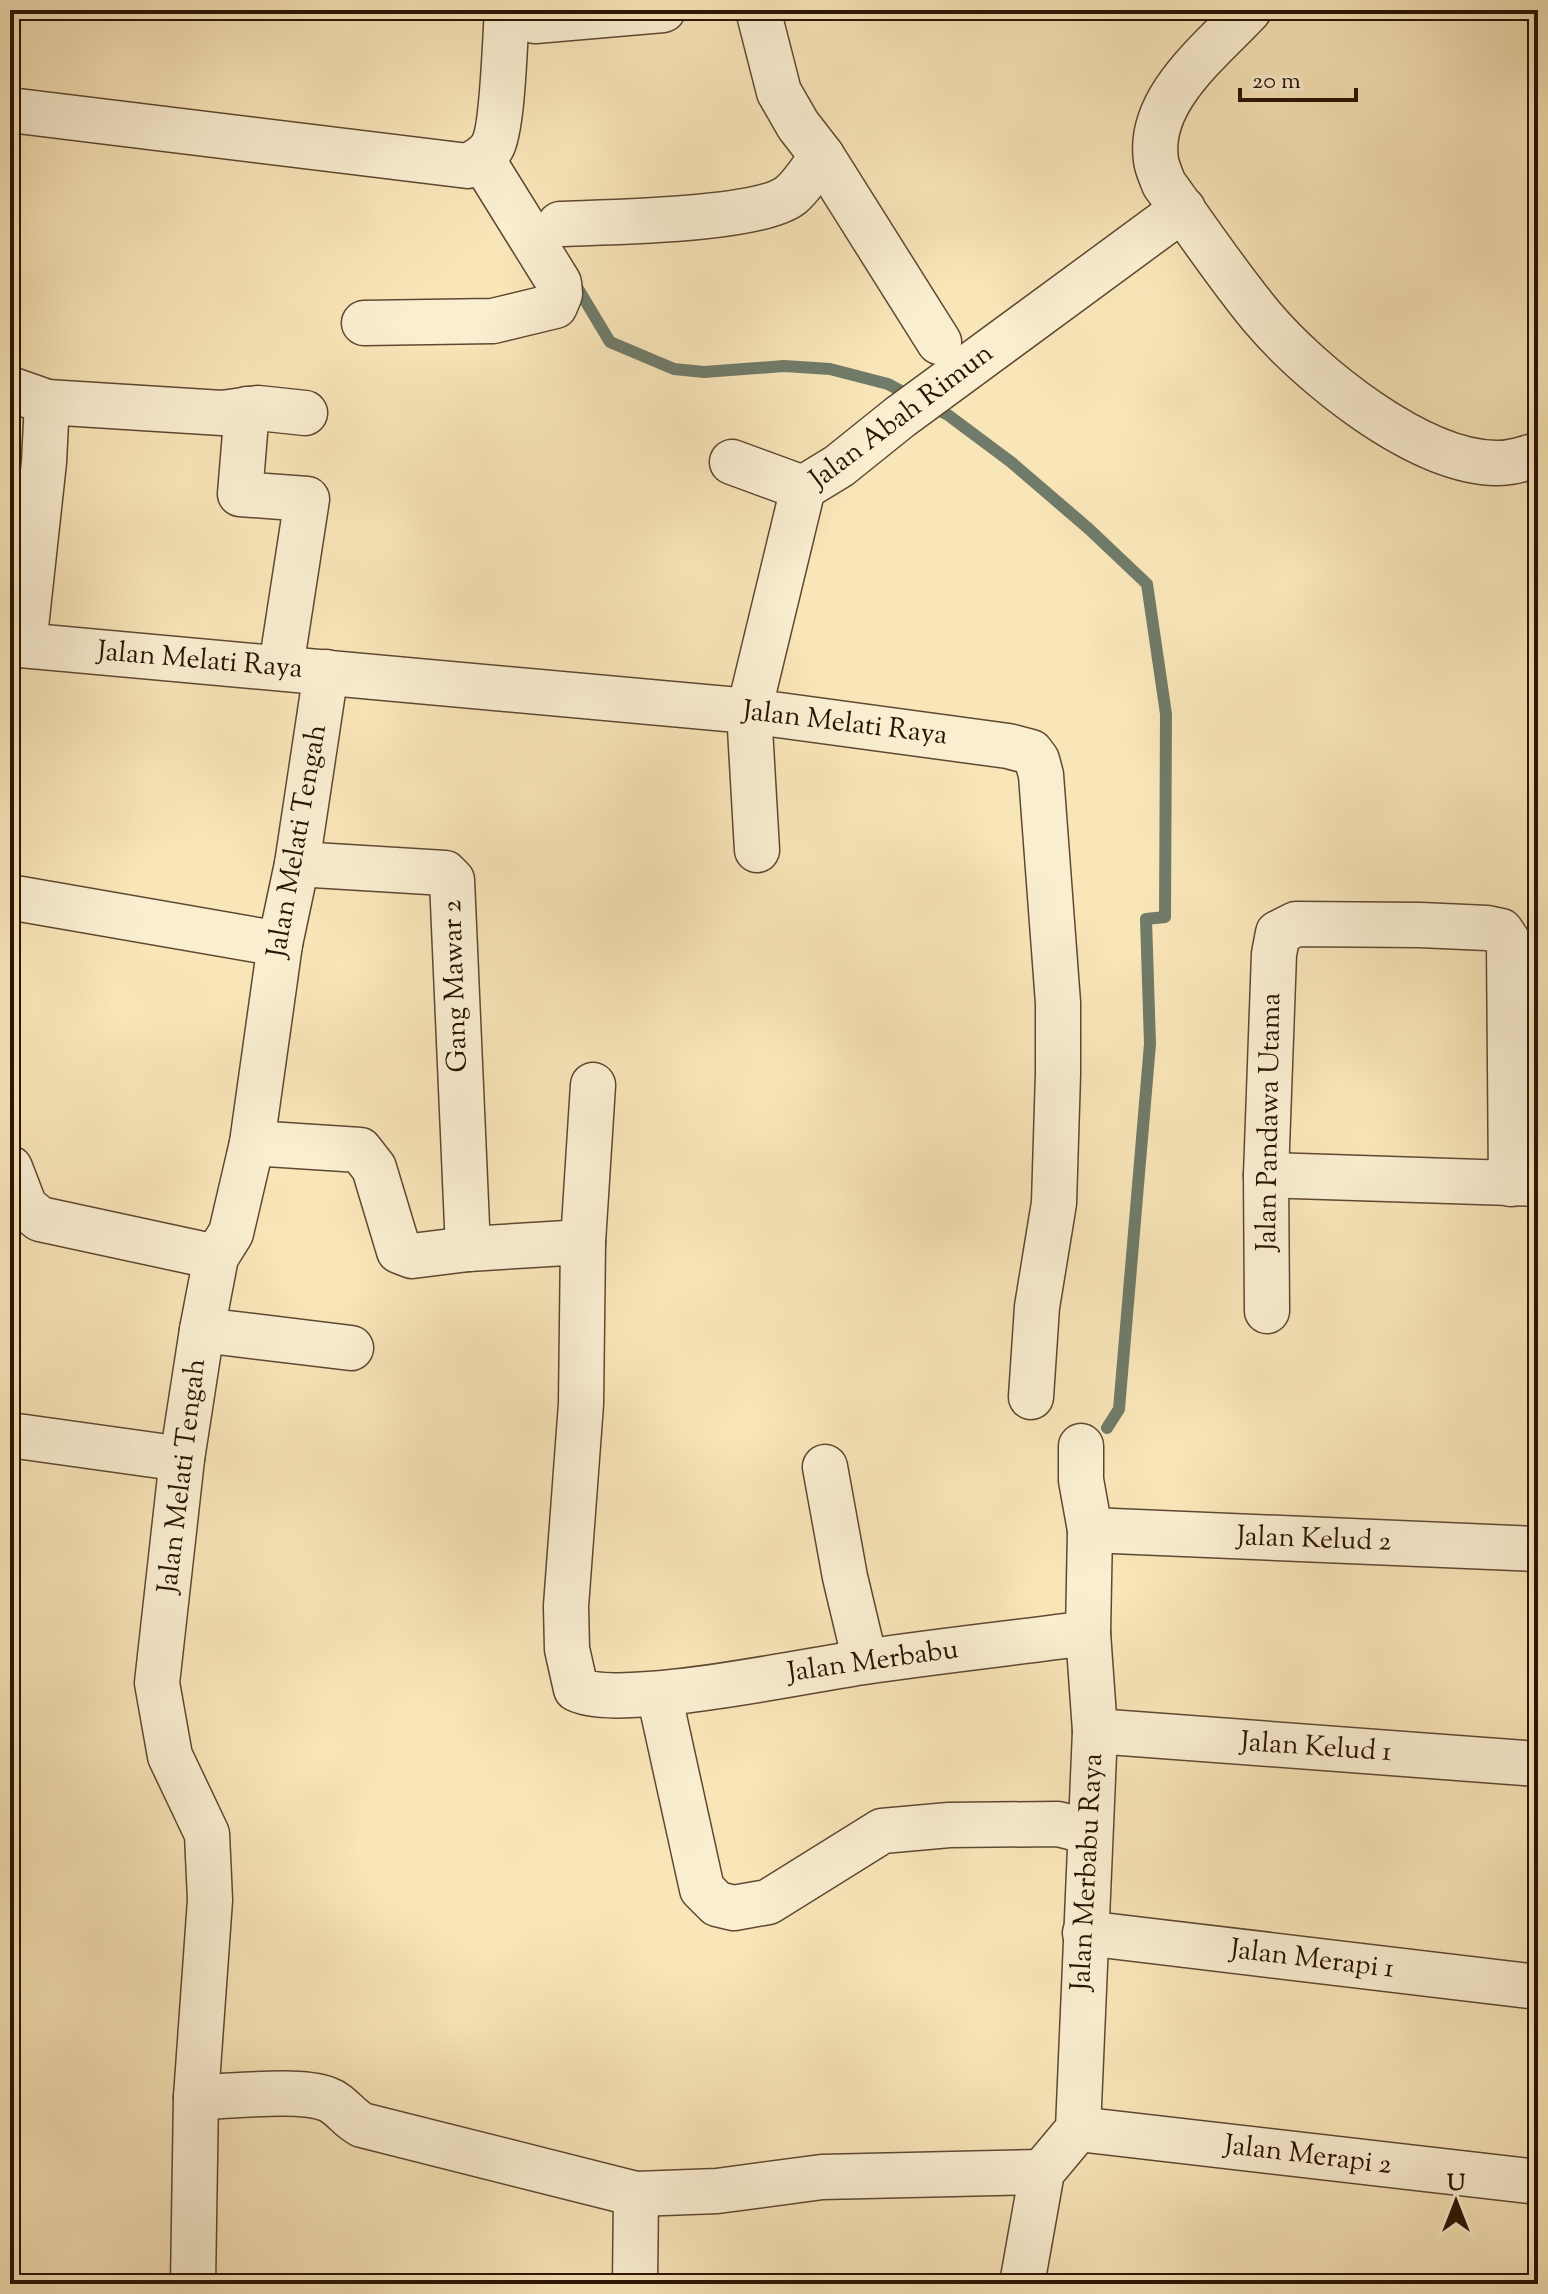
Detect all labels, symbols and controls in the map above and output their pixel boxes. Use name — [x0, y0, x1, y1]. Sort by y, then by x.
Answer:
scale bar — [1240, 52, 1356, 102]
text: 20 m — [1252, 65, 1301, 99]
street label: Jalan Abah Rimun — [800, 335, 1002, 501]
street label: Jalan Melati Raya — [94, 632, 304, 690]
street label: Jalan Melati Raya — [738, 691, 950, 756]
street label: Jalan Melati Tengah — [257, 721, 338, 963]
street label: Gang Mawar 2 — [433, 899, 479, 1073]
street label: Jalan Pandawa Utama — [1248, 992, 1292, 1254]
street label: Jalan Melati Tengah — [149, 1356, 217, 1598]
street label: Jalan Kelud 2 — [1234, 1517, 1392, 1563]
street label: Jalan Merbabu — [783, 1630, 961, 1694]
street label: Jalan Kelud 1 — [1237, 1723, 1393, 1773]
street label: Jalan Merbabu Raya — [1062, 1752, 1114, 1994]
street label: Jalan Merapi 1 — [1226, 1930, 1396, 1990]
street label: Jalan Merapi 2 — [1220, 2126, 1394, 2186]
north arrow — [1416, 2162, 1496, 2242]
text: U — [1447, 2169, 1465, 2201]

